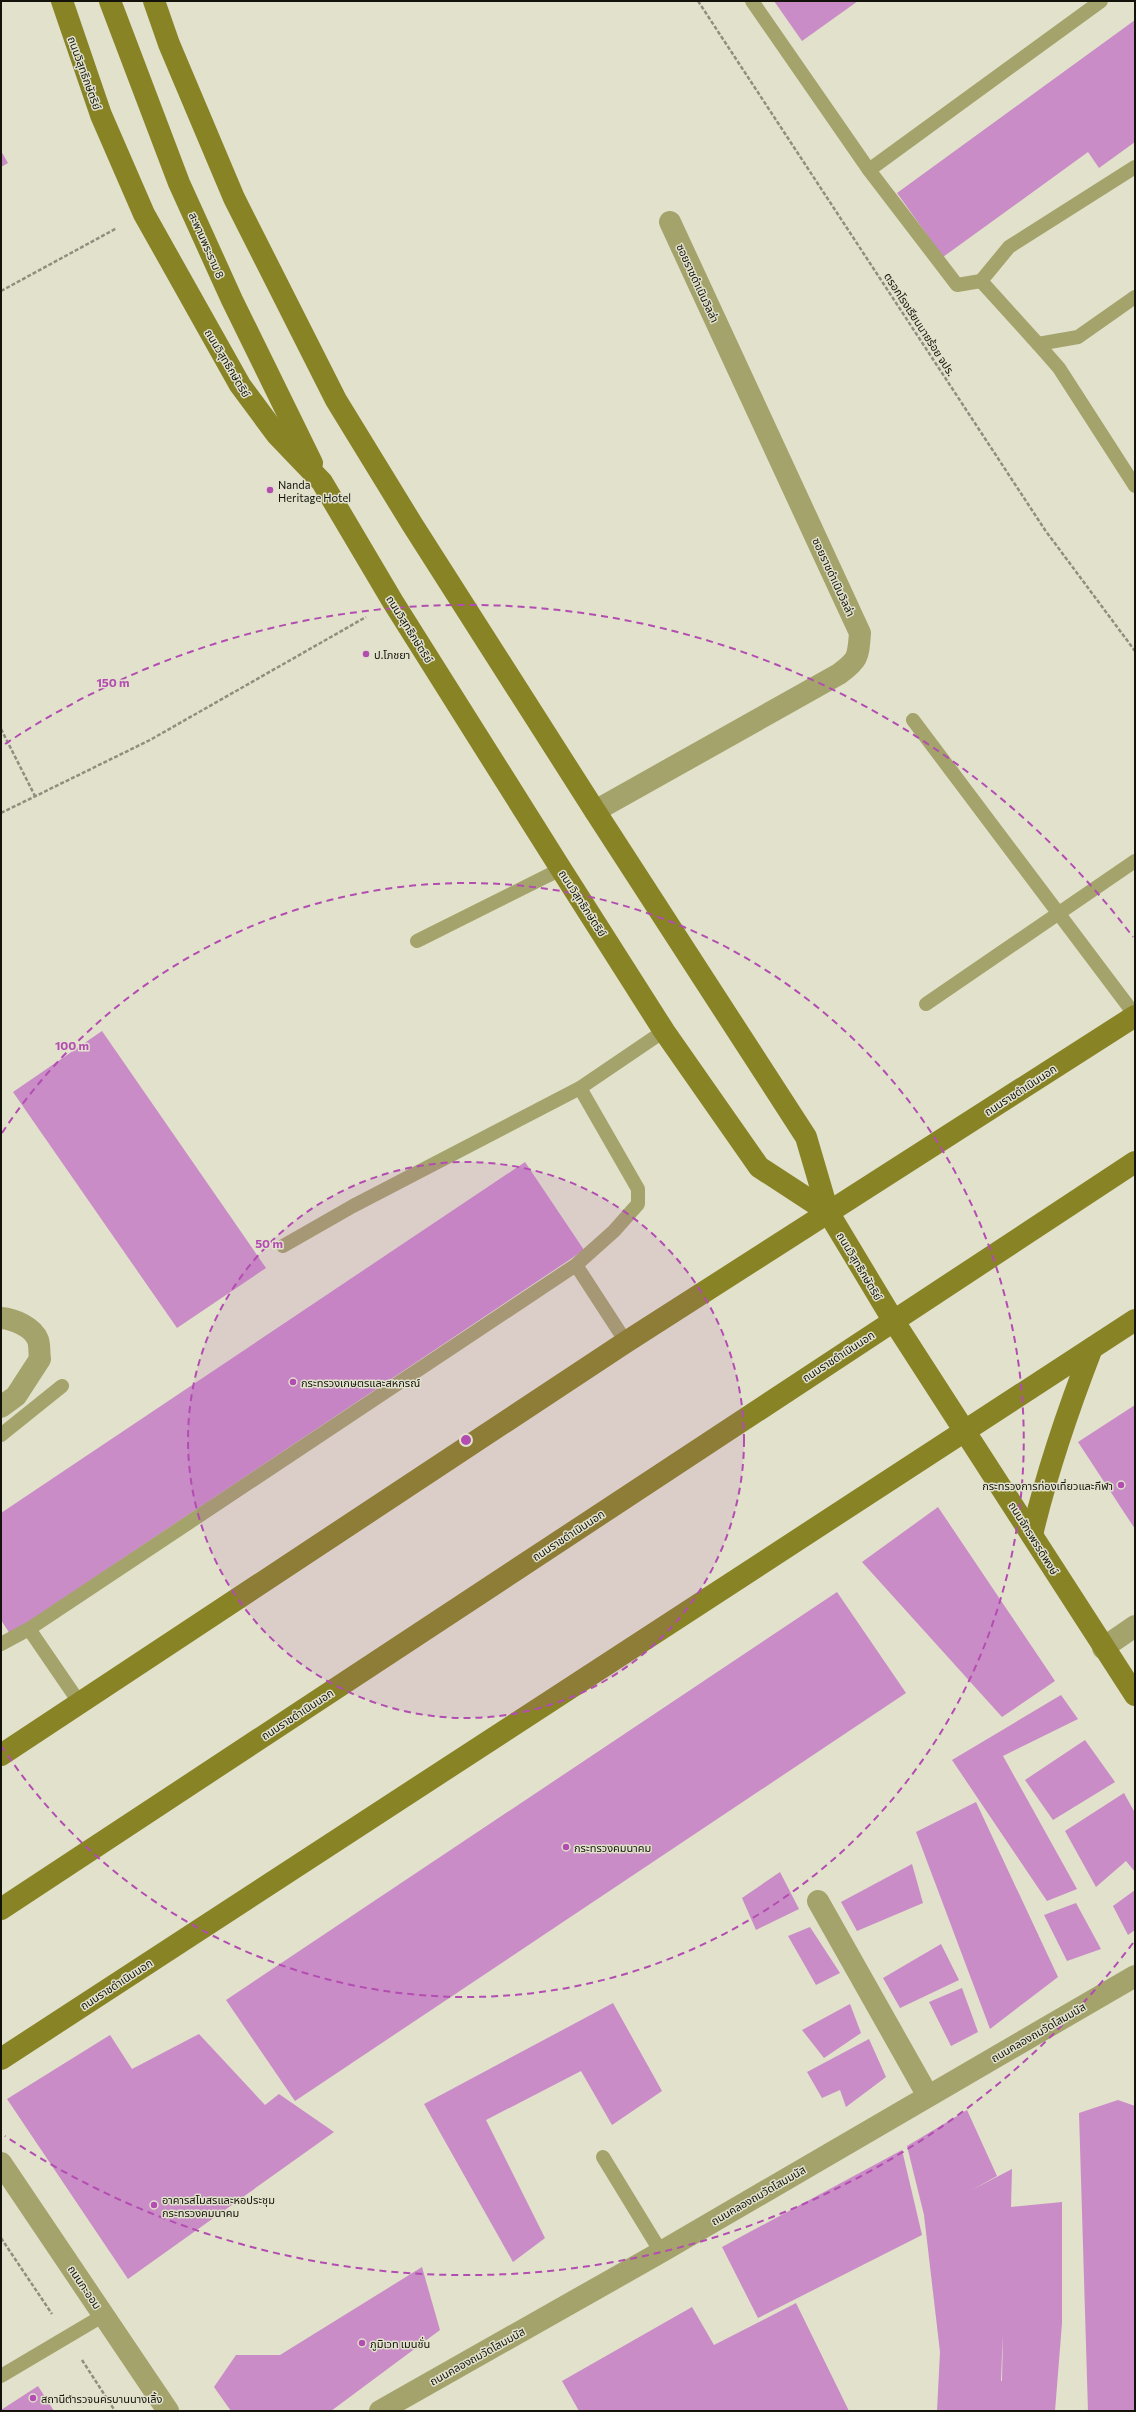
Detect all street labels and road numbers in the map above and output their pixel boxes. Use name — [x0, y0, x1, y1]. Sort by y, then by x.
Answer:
street label: ถนนวิสุทธิกษัตริย์ — [65, 35, 104, 112]
street label: สะพานพระราม 8 — [187, 210, 228, 280]
street label: ซอยราชดำเนินวิลล่า — [674, 242, 722, 324]
street label: ตรอกโรงเรียนนายร้อย จปร. — [882, 270, 958, 378]
street label: ถนนวิสุทธิกษัตริย์ — [202, 327, 253, 400]
street label: ซอยราชดำเนินวิลล่า — [810, 536, 858, 618]
street label: ถนนวิสุทธิกษัตริย์ — [383, 593, 436, 666]
street label: ถนนวิสุทธิกษัตริย์ — [556, 867, 609, 939]
street label: ถนนราชดำเนินนอก — [981, 1062, 1059, 1118]
street label: ถนนวิสุทธิกษัตริย์ — [834, 1230, 885, 1303]
street label: ถนนราชดำเนินนอก — [799, 1328, 877, 1384]
street label: ถนนจักรพรรดิพงษ์ — [1006, 1499, 1062, 1577]
street label: ถนนราชดำเนินนอก — [529, 1507, 607, 1563]
street label: ถนนราชดำเนินนอก — [258, 1686, 336, 1742]
street label: ถนนราชดำเนินนอก — [77, 1956, 155, 2012]
street label: ถนนคลองถมวัดโสมมนัส — [988, 2000, 1088, 2064]
street label: ถนนคลองถมวัดโสมมนัส — [708, 2163, 808, 2227]
street label: ถนนกะออม — [66, 2263, 104, 2311]
street label: ถนนคลองถมวัดโสมมนัส — [427, 2324, 527, 2388]

